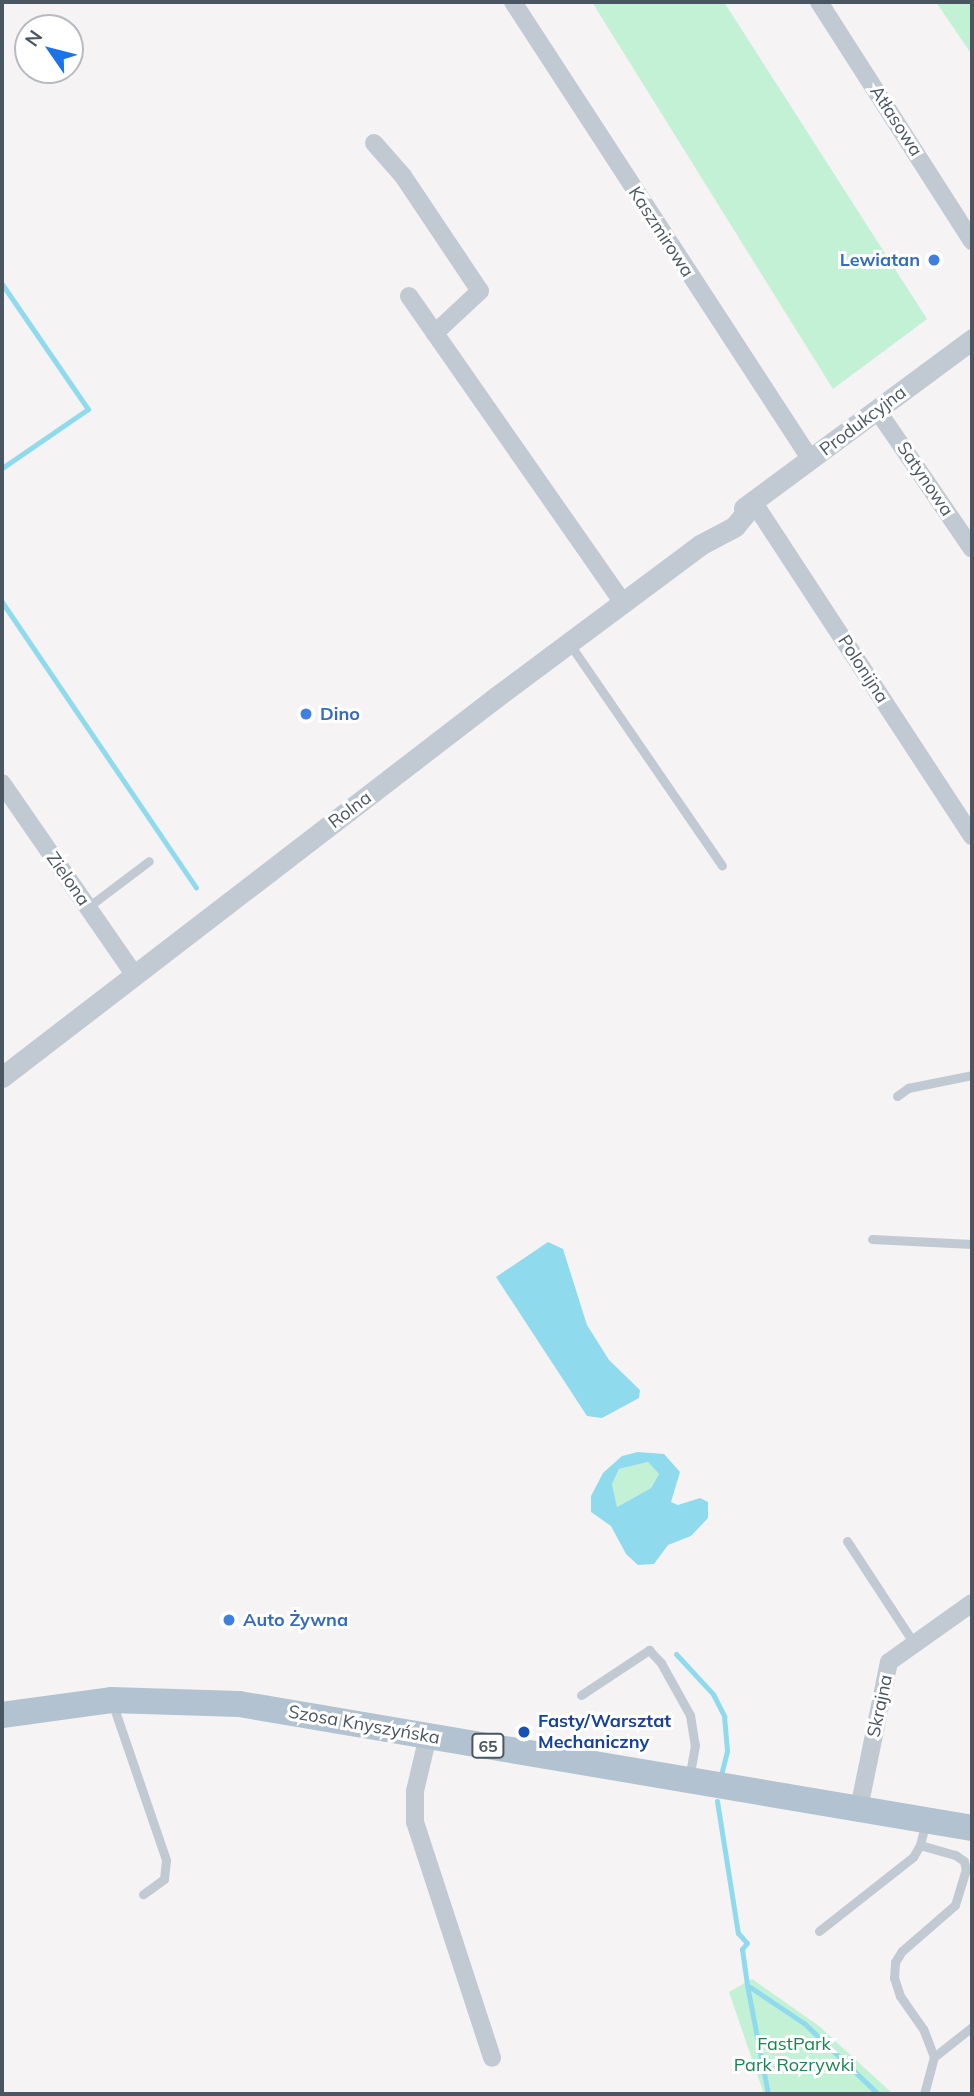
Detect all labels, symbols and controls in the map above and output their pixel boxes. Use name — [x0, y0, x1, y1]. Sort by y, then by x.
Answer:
north arrow — [14, 14, 84, 84]
text: N — [19, 25, 47, 51]
street label: Atłasowa — [865, 82, 927, 160]
street label: Kaszmirowa — [624, 183, 698, 281]
place label: Lewiatan — [840, 249, 920, 271]
marker: Lewiatan — [926, 252, 942, 268]
street label: Produkcyjna — [816, 381, 910, 461]
street label: Satynowa — [892, 438, 958, 520]
street label: Polonijna — [833, 631, 893, 707]
place label: Dino — [320, 703, 360, 725]
marker: Dino — [298, 706, 314, 722]
street label: Rolna — [324, 787, 376, 833]
street label: Zielona — [42, 848, 94, 910]
place label: Auto Żywna — [243, 1609, 348, 1631]
marker: Auto Żywna — [221, 1612, 237, 1628]
street label: Skrajna — [863, 1673, 897, 1739]
street label: Szosa Knyszyńska — [287, 1701, 441, 1749]
place label: Fasty/Warsztat Mechaniczny — [538, 1711, 671, 1754]
marker: Fasty/Warsztat Mechaniczny — [516, 1724, 532, 1740]
road number: 65 — [470, 1734, 505, 1758]
park label: FastPark Park Rozrywki — [734, 2034, 854, 2076]

